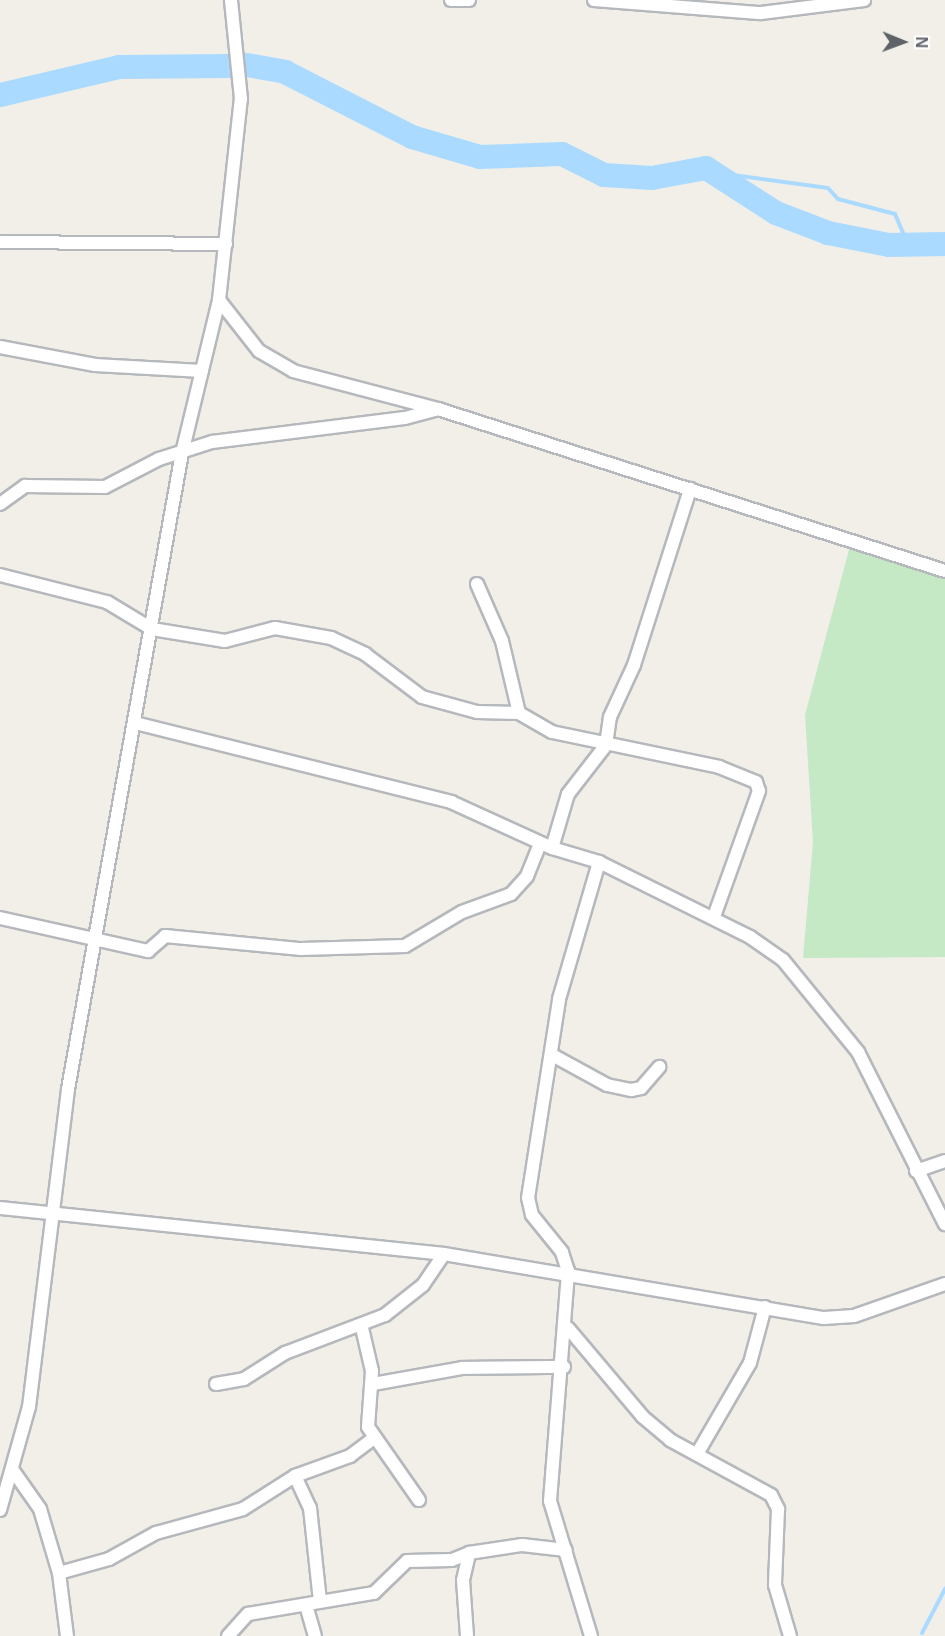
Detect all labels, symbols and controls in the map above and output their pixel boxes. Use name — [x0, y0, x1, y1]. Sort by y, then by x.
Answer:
north arrow — [873, 12, 933, 72]
text: N — [913, 36, 930, 48]

